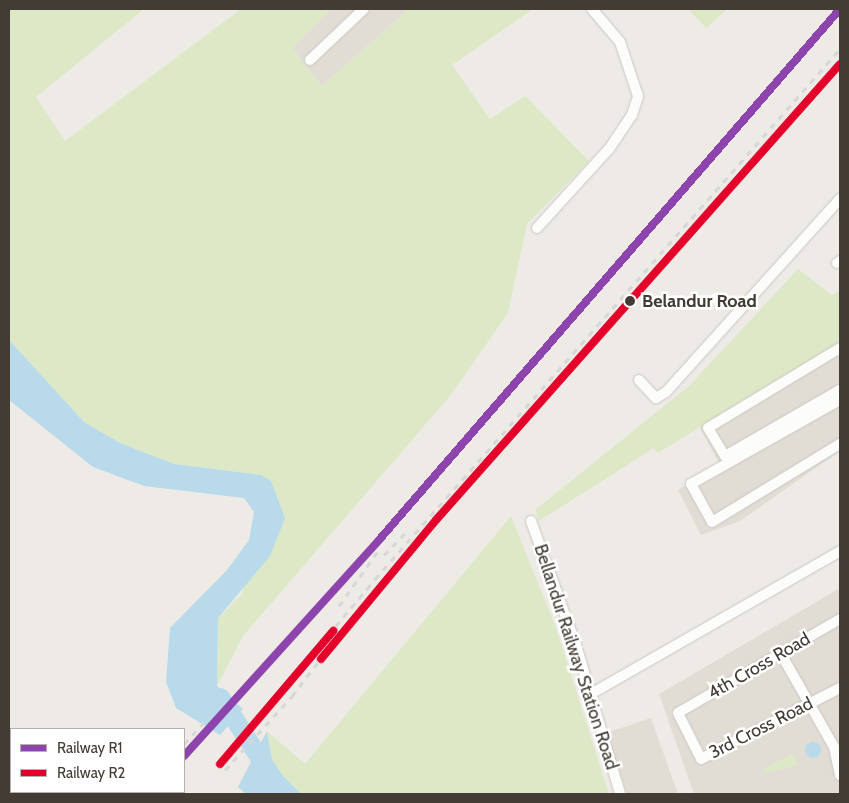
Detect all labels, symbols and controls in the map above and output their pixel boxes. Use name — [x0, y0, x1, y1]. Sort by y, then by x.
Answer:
place label: Belandur Road — [642, 290, 757, 312]
marker: Belandur Road — [621, 292, 639, 310]
street label: Bellandur Railway Station Road — [529, 542, 623, 772]
street label: 4th Cross Road — [704, 628, 814, 704]
street label: 3rd Cross Road — [706, 693, 816, 763]
legend — [10, 728, 185, 793]
text: Railway R1 — [57, 739, 122, 757]
text: Railway R2 — [57, 764, 125, 782]

